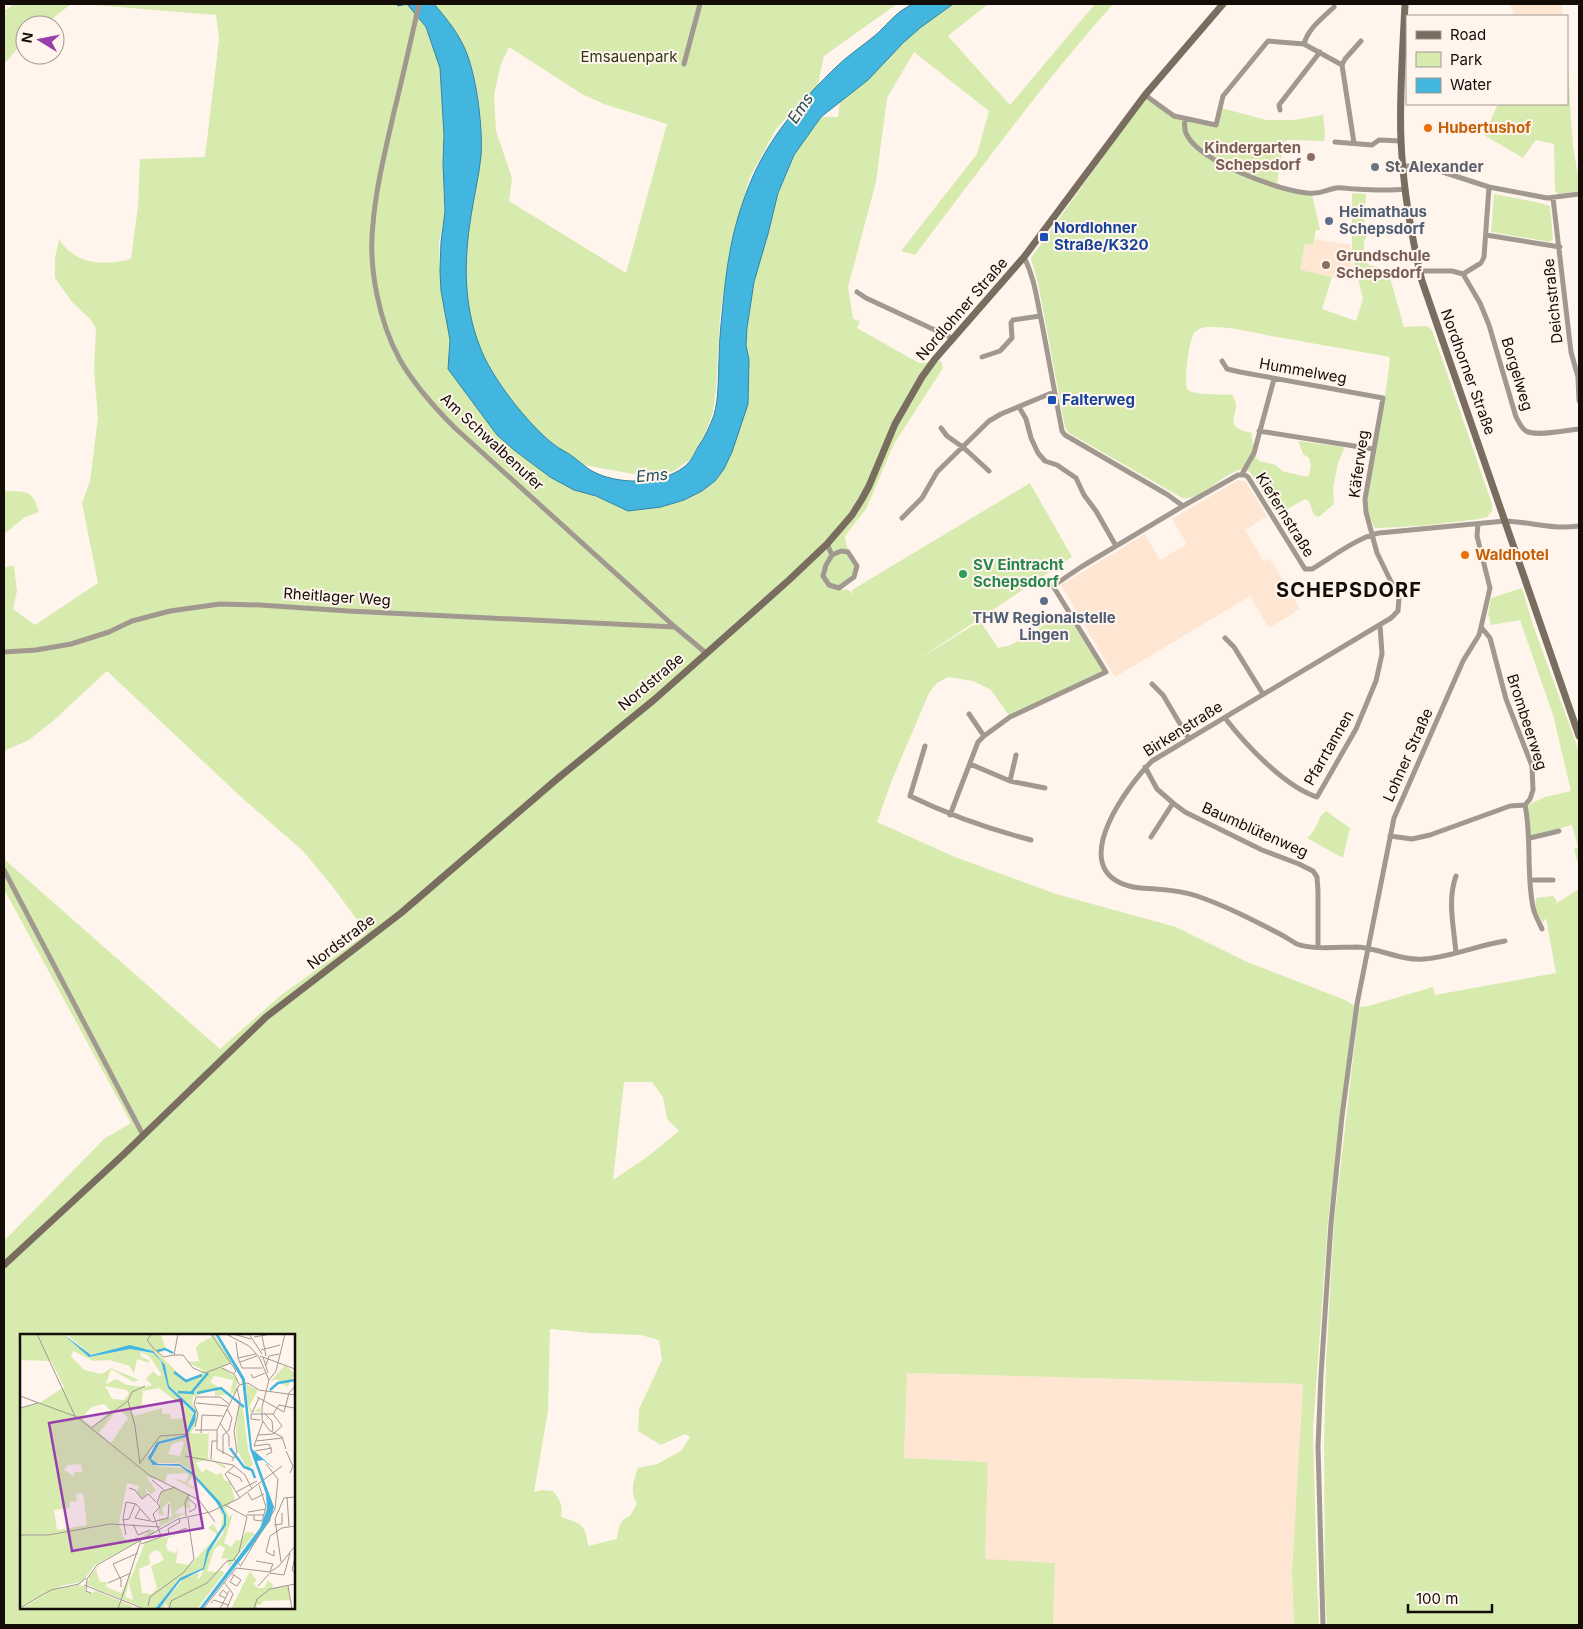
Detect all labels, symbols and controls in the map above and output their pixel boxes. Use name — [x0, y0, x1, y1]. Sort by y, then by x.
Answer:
north arrow — [15, 15, 65, 65]
legend — [1406, 15, 1568, 105]
text: Road — [1450, 25, 1486, 44]
text: N — [17, 31, 36, 44]
park label: Emsauenpark — [581, 47, 678, 66]
text: Park — [1450, 50, 1483, 69]
text: Water — [1450, 75, 1492, 94]
water label: Ems — [783, 89, 817, 127]
place label: Hubertushof — [1438, 118, 1531, 137]
marker: Hubertushof — [1422, 122, 1434, 134]
place label: Kindergarten Schepsdorf — [1204, 138, 1301, 174]
marker: Kindergarten Schepsdorf — [1305, 151, 1317, 163]
place label: St. Alexander — [1385, 157, 1484, 176]
marker: St. Alexander — [1369, 161, 1381, 173]
place label: Heimathaus Schepsdorf — [1339, 202, 1427, 238]
marker: Heimathaus Schepsdorf — [1323, 215, 1335, 227]
place label: Nordlohner Straße/K320 — [1054, 218, 1149, 254]
marker: Nordlohner Straße/K320 — [1038, 231, 1050, 243]
place label: Grundschule Schepsdorf — [1336, 246, 1430, 282]
street label: Nordlohner Straße — [912, 253, 1012, 364]
street label: Deichstraße — [1539, 258, 1566, 345]
marker: Grundschule Schepsdorf — [1320, 259, 1332, 271]
street label: Nordhorner Straße — [1437, 306, 1500, 437]
street label: Borgelweg — [1497, 335, 1538, 413]
street label: Hummelweg — [1258, 353, 1348, 388]
street label: Am Schwalbenufer — [437, 389, 548, 495]
place label: Falterweg — [1062, 390, 1135, 409]
marker: Falterweg — [1046, 394, 1058, 406]
street label: Käferweg — [1344, 429, 1373, 499]
water label: Ems — [635, 464, 669, 486]
street label: Kiefernstraße — [1252, 469, 1319, 561]
place label: Waldhotel — [1475, 545, 1549, 564]
marker: Waldhotel — [1459, 549, 1471, 561]
place label: SV Eintracht Schepsdorf — [973, 555, 1064, 591]
marker: SV Eintracht Schepsdorf — [957, 568, 969, 580]
district label: SCHEPSDORF — [1276, 578, 1422, 602]
street label: Rheitlager Weg — [283, 583, 391, 610]
marker: THW Regionalstelle Lingen — [1038, 595, 1050, 607]
place label: THW Regionalstelle Lingen — [972, 608, 1116, 644]
street label: Nordstraße — [614, 649, 687, 715]
street label: Brombeerweg — [1503, 671, 1552, 772]
street label: Birkenstraße — [1140, 697, 1226, 760]
street label: Lohner Straße — [1378, 705, 1437, 805]
street label: Pfarrtannen — [1299, 707, 1358, 789]
street label: Baumblütenweg — [1199, 798, 1311, 861]
street label: Nordstraße — [303, 910, 378, 973]
inset map — [20, 1334, 295, 1609]
scale bar — [1408, 1582, 1492, 1614]
text: 100 m — [1416, 1589, 1458, 1608]

